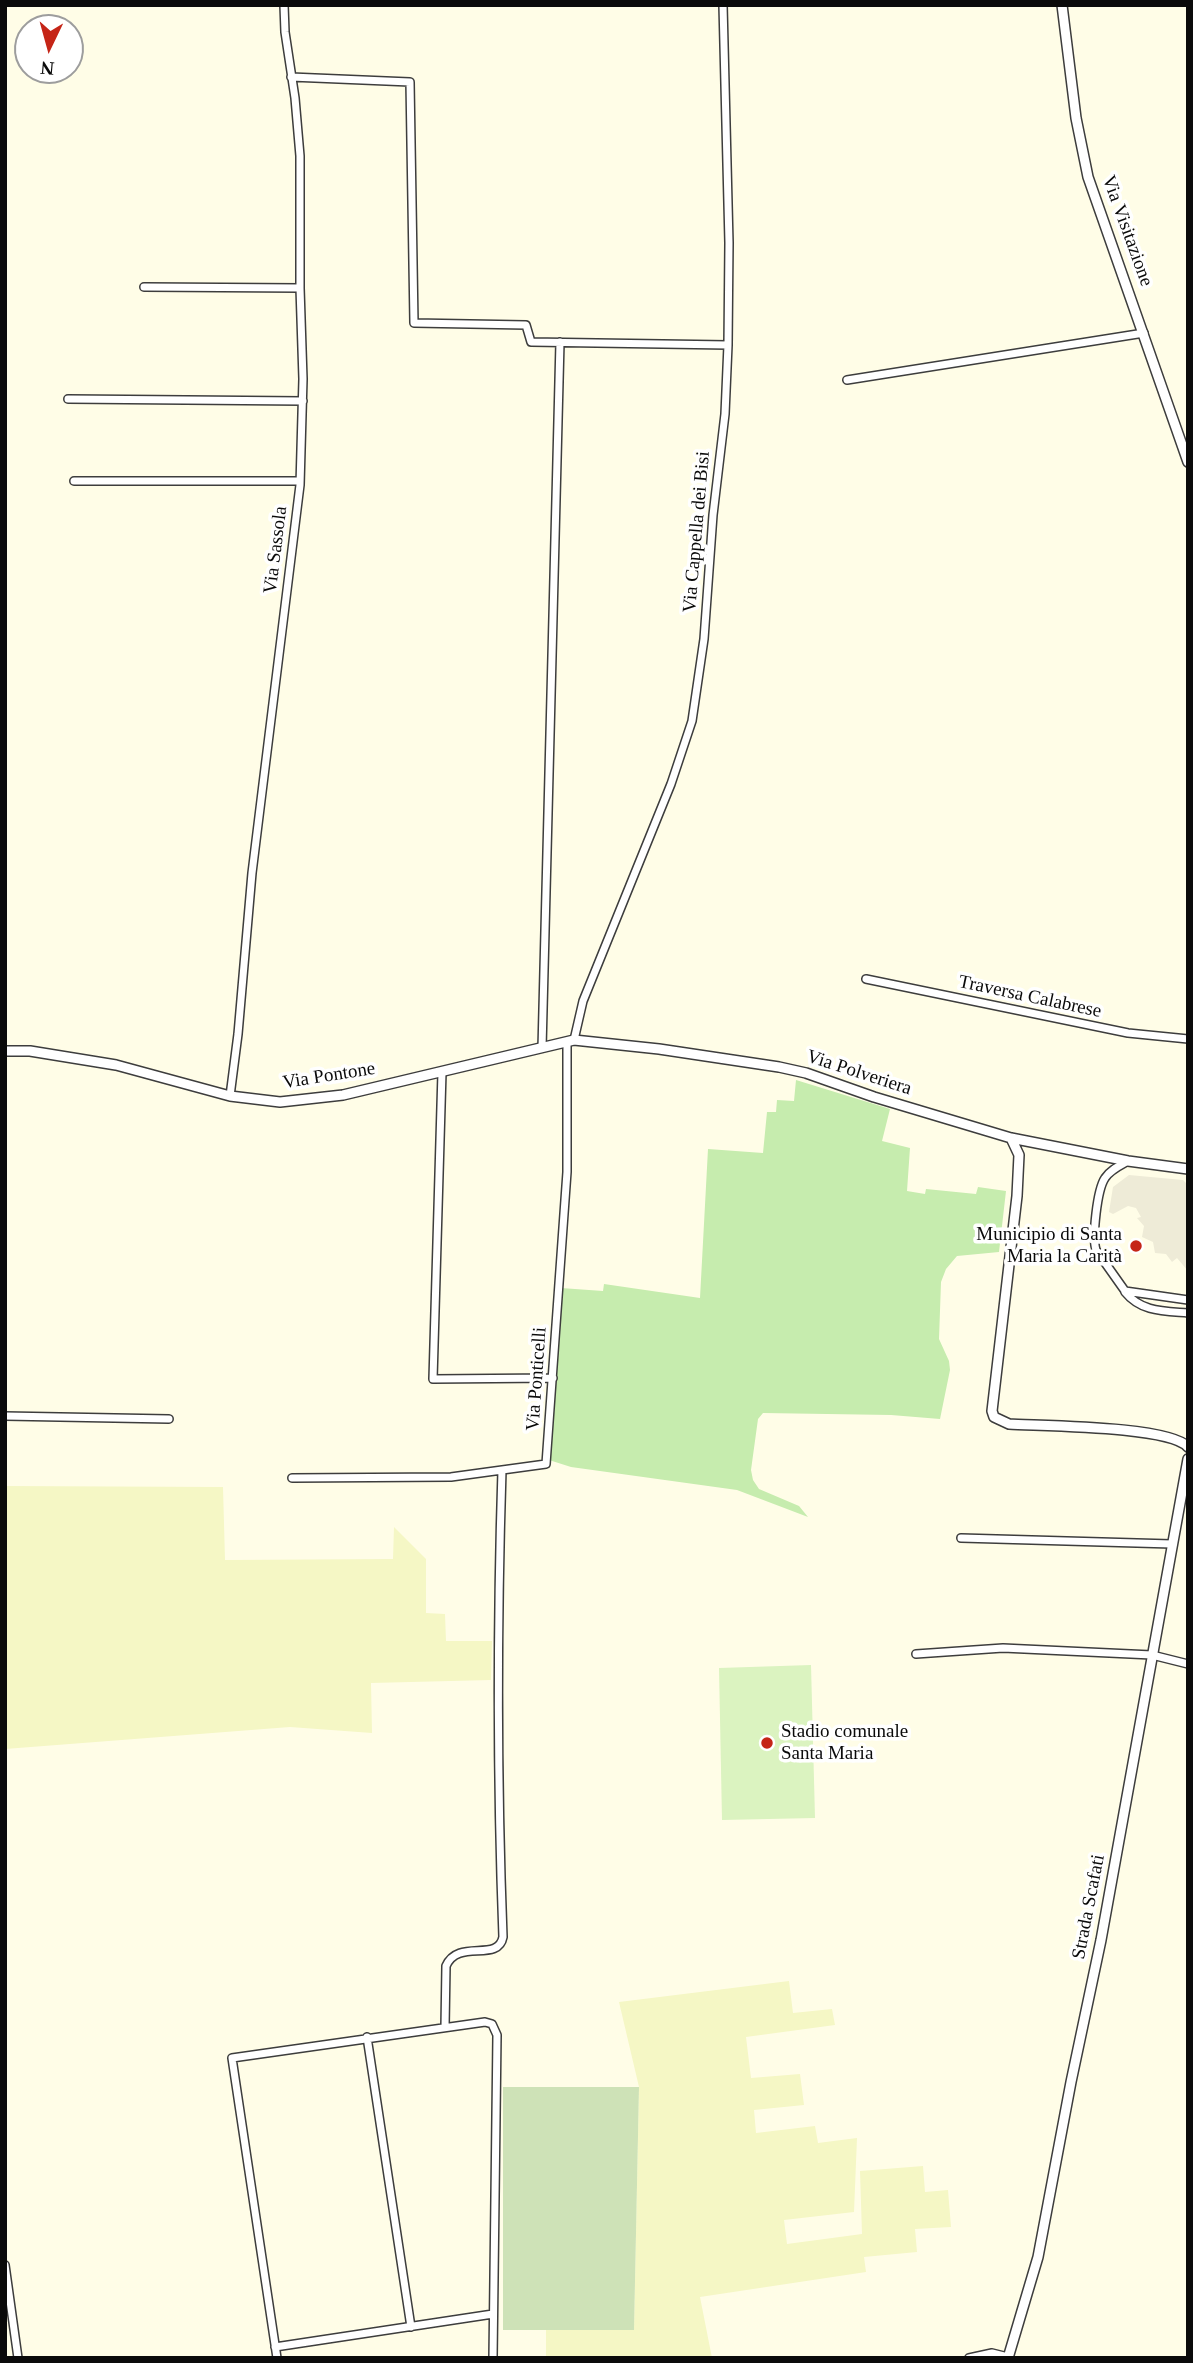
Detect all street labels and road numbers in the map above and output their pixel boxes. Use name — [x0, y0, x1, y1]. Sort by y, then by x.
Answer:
street label: Via Visitazione — [1096, 172, 1158, 290]
street label: Via Cappella dei Bisi — [679, 450, 715, 614]
street label: Via Sassola — [259, 505, 293, 595]
street label: Traversa Calabrese — [956, 971, 1104, 1023]
street label: Via Polveriera — [804, 1045, 914, 1101]
street label: Via Pontone — [281, 1057, 377, 1095]
street label: Via Ponticelli — [522, 1326, 552, 1432]
street label: Strada Scafati — [1068, 1853, 1110, 1961]

